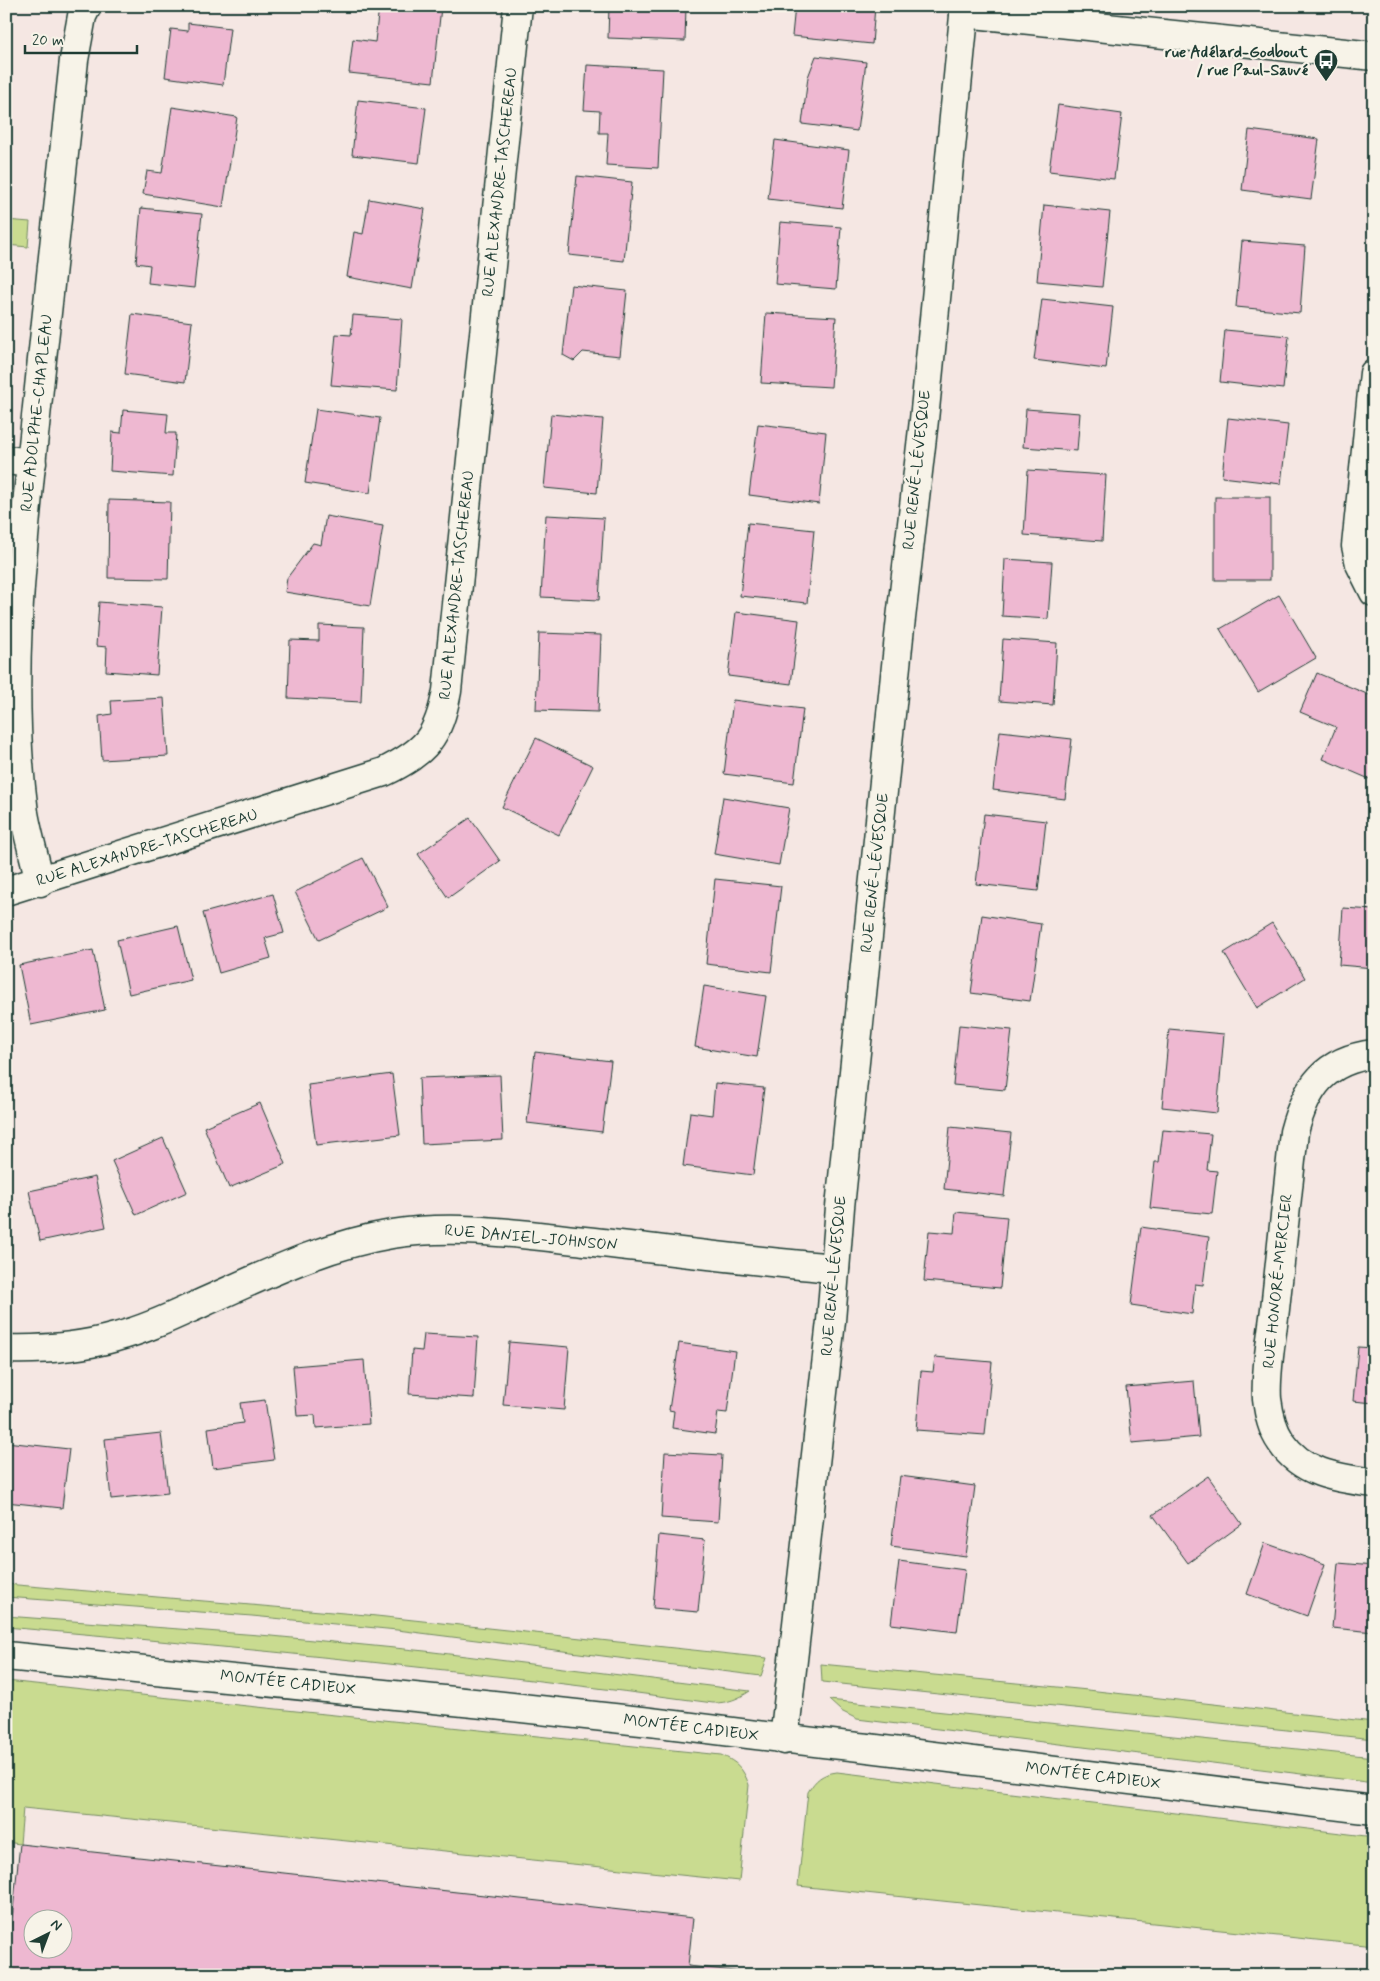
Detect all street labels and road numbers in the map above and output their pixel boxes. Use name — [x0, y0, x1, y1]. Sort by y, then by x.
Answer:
street label: RUE ALEXANDRE-TASCHEREAU — [477, 66, 523, 298]
street label: RUE ADOLPHE-CHAPLEAU — [16, 313, 58, 513]
street label: RUE RENÉ-LÉVESQUE — [898, 389, 936, 551]
street label: RUE ALEXANDRE-TASCHEREAU — [434, 469, 480, 701]
street label: RUE RENÉ-LÉVESQUE — [856, 792, 894, 954]
street label: RUE ALEXANDRE-TASCHEREAU — [34, 804, 260, 892]
street label: RUE HONORÉ-MERCIER — [1258, 1192, 1298, 1370]
street label: RUE RENÉ-LÉVESQUE — [817, 1195, 851, 1357]
street label: RUE DANIEL-JOHNSON — [444, 1220, 618, 1256]
street label: MONTÉE CADIEUX — [219, 1665, 357, 1701]
street label: MONTÉE CADIEUX — [622, 1709, 760, 1747]
street label: MONTÉE CADIEUX — [1024, 1757, 1162, 1795]

